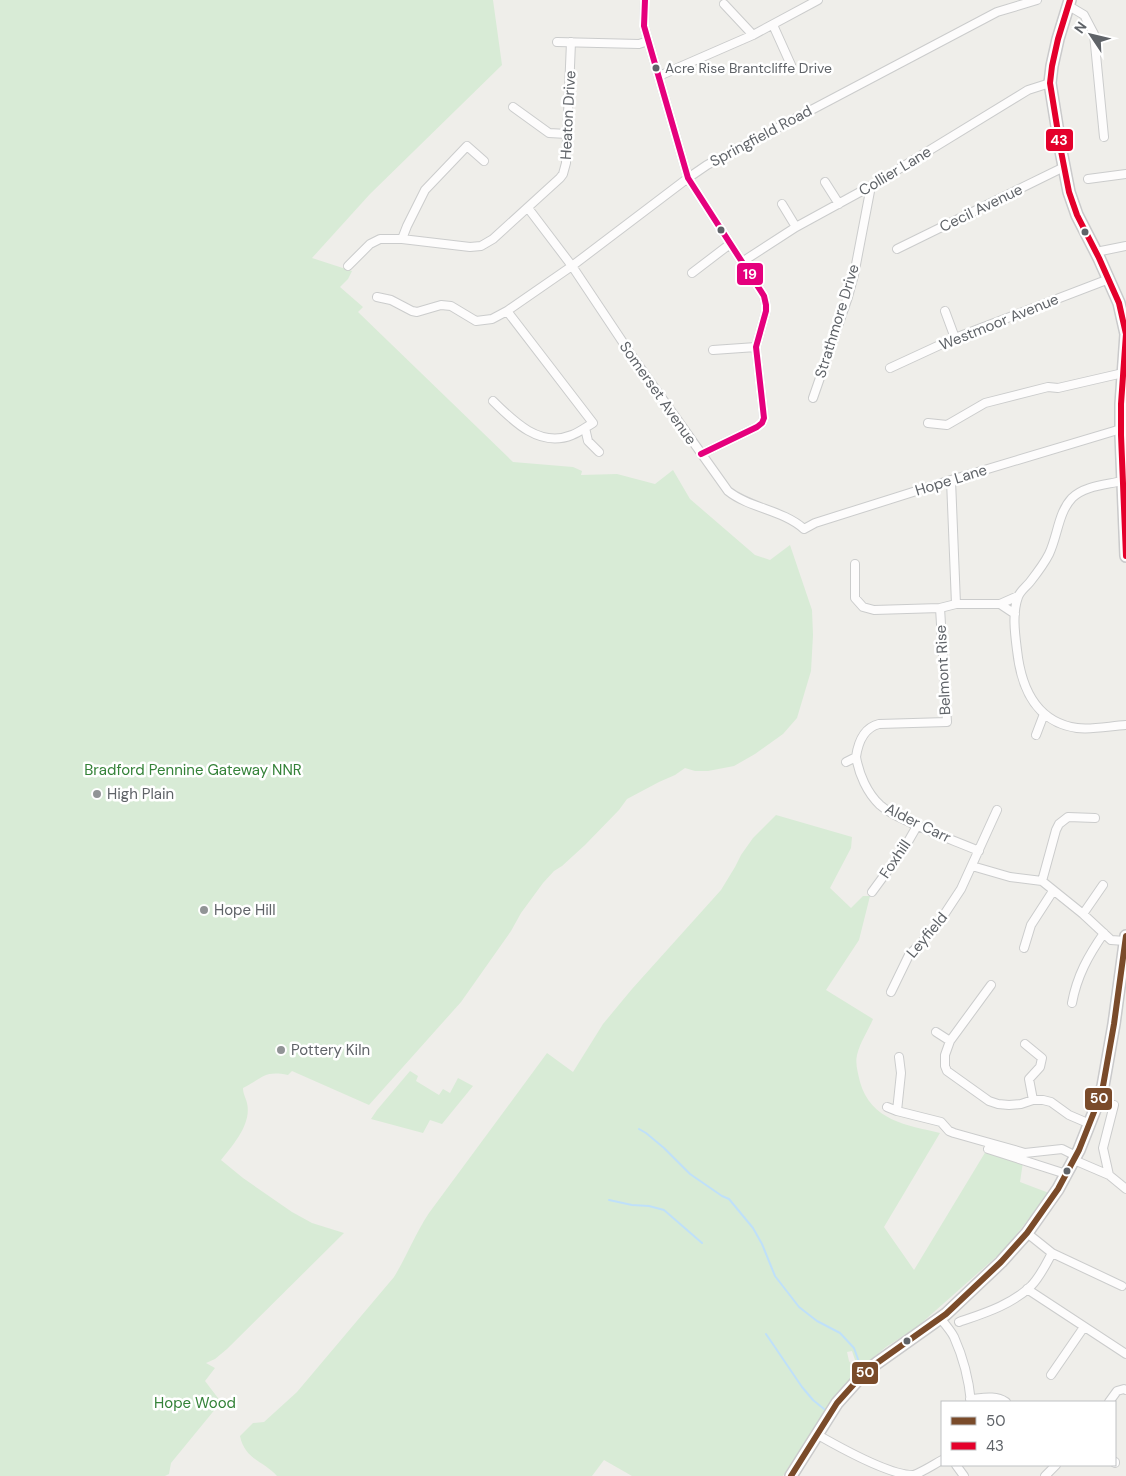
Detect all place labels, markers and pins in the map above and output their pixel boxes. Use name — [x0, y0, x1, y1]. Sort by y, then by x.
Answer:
place label: Acre Rise Brantcliffe Drive — [665, 59, 832, 77]
marker: Acre Rise Brantcliffe Drive — [651, 63, 661, 73]
unlabelled marker — [716, 225, 726, 235]
unlabelled marker — [1080, 227, 1090, 237]
place label: High Plain — [107, 784, 174, 804]
marker: High Plain — [91, 788, 103, 800]
place label: Hope Hill — [214, 900, 276, 920]
marker: Hope Hill — [198, 904, 210, 916]
place label: Pottery Kiln — [291, 1040, 370, 1060]
marker: Pottery Kiln — [275, 1044, 287, 1056]
unlabelled marker — [1062, 1166, 1072, 1176]
unlabelled marker — [902, 1336, 912, 1346]

